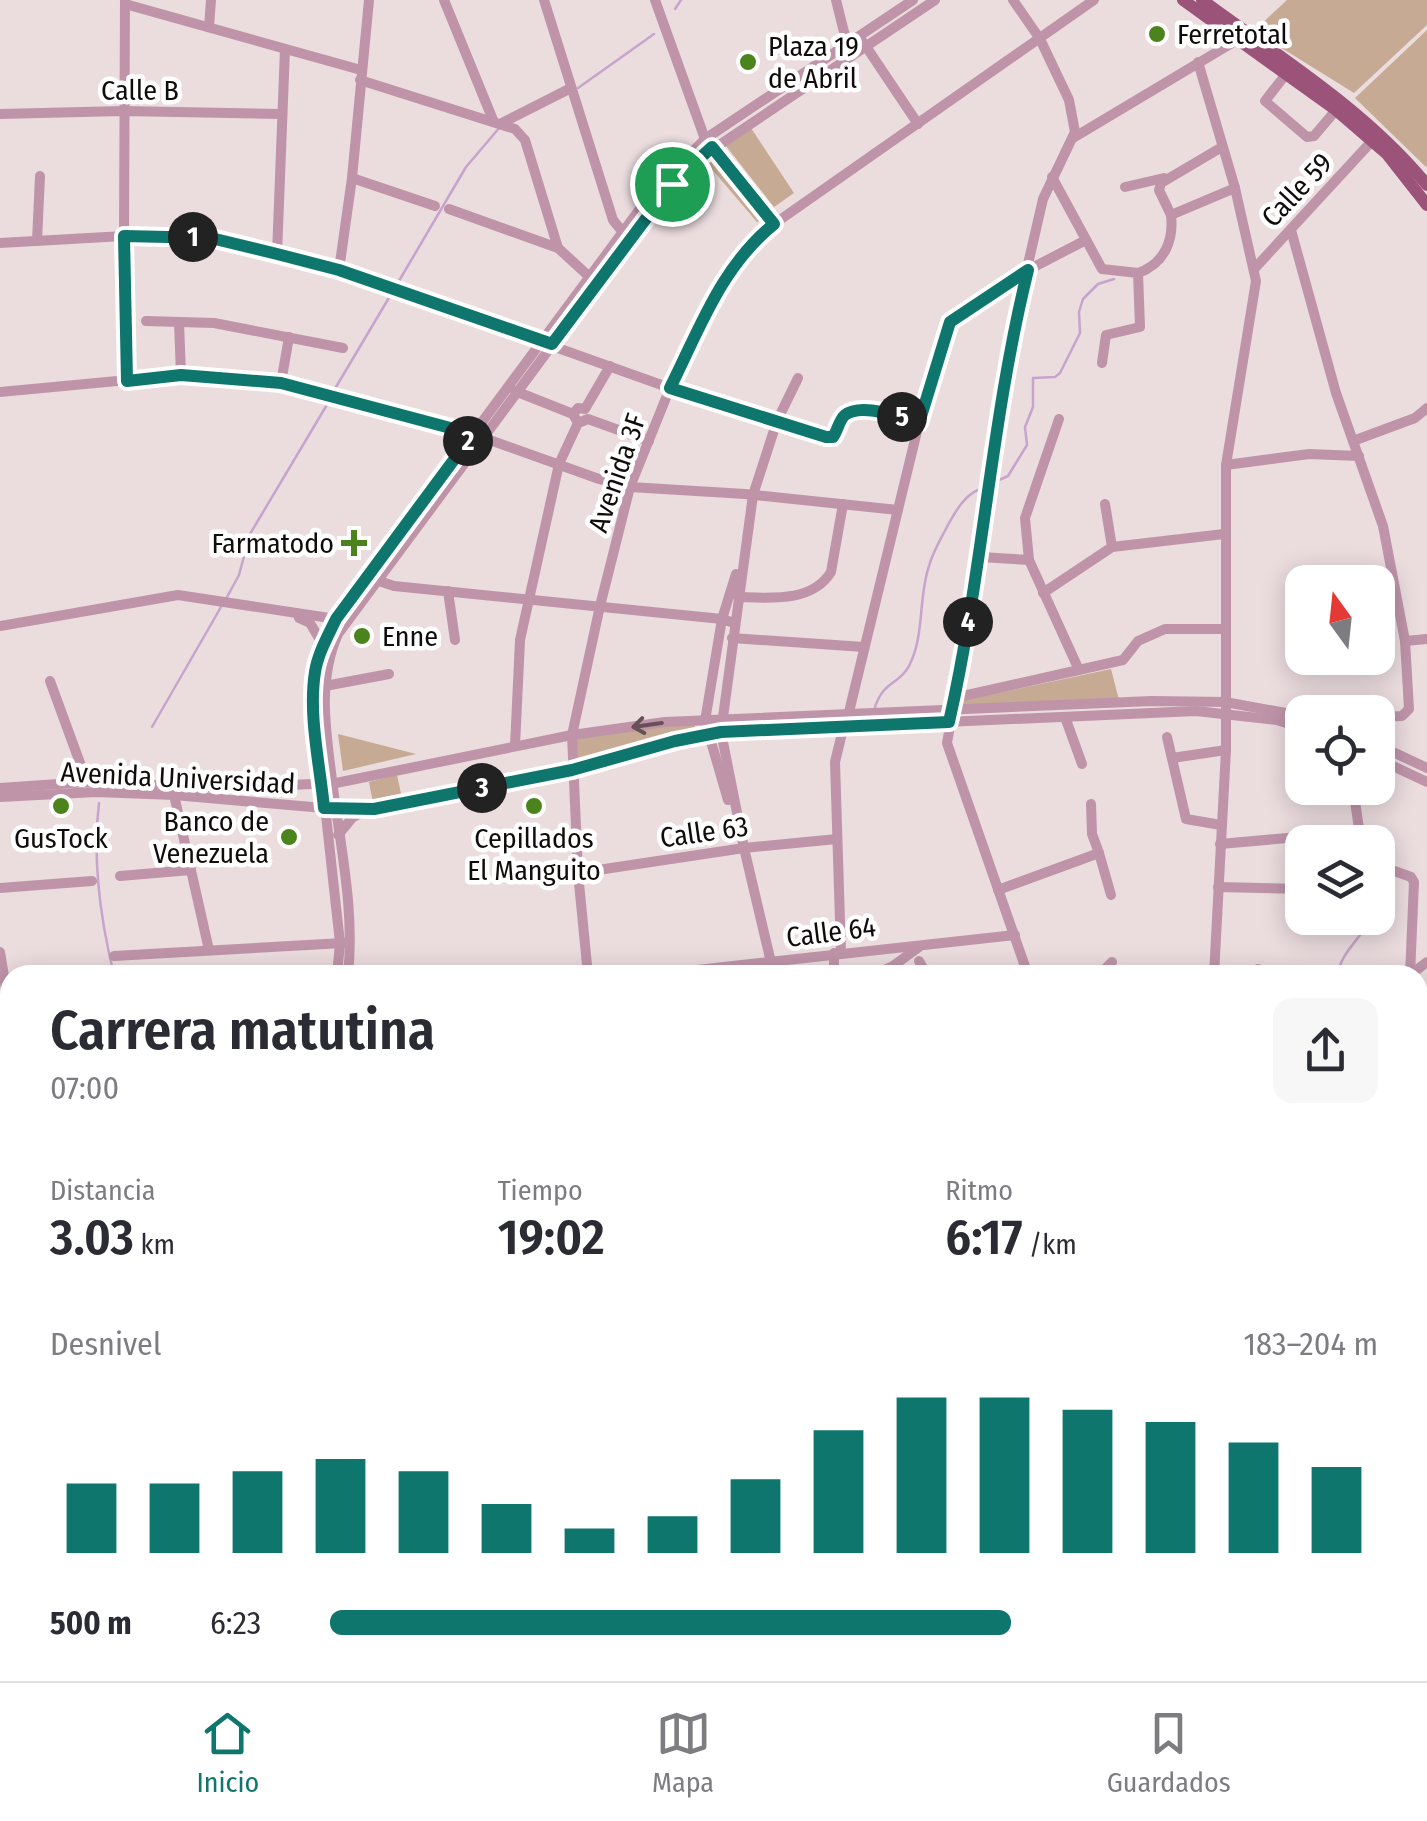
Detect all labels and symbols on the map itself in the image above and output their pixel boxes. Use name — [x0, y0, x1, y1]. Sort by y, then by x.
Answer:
place label: Ferretotal — [1177, 18, 1288, 51]
marker: Ferretotal — [1146, 23, 1168, 45]
place label: Plaza 19 de Abril — [768, 30, 859, 95]
marker: Plaza 19 de Abril — [737, 51, 759, 73]
street label: Calle B — [101, 74, 179, 107]
pin — [630, 142, 715, 227]
street label: Calle 59 — [1255, 146, 1339, 234]
pin: 1 — [168, 212, 218, 262]
pin: 5 — [877, 392, 927, 442]
street label: Avenida 3F — [581, 410, 653, 536]
pin: 2 — [443, 416, 493, 466]
place label: Farmatodo — [211, 527, 334, 560]
marker: Farmatodo — [343, 532, 365, 554]
north arrow — [1285, 565, 1395, 675]
pin: 4 — [943, 597, 993, 647]
place label: Enne — [382, 620, 438, 653]
marker: Enne — [351, 625, 373, 647]
one-way arrow — [631, 716, 664, 734]
street label: Avenida Universidad — [60, 755, 296, 801]
pin: 3 — [457, 763, 507, 813]
marker: GusTock — [50, 795, 72, 817]
marker: Cepillados El Manguito — [523, 795, 545, 817]
place label: Banco de Venezuela — [153, 805, 269, 870]
street label: Calle 63 — [658, 809, 750, 855]
place label: GusTock — [14, 822, 109, 855]
place label: Cepillados El Manguito — [467, 822, 601, 887]
marker: Banco de Venezuela — [278, 826, 300, 848]
street label: Calle 64 — [784, 910, 878, 954]

